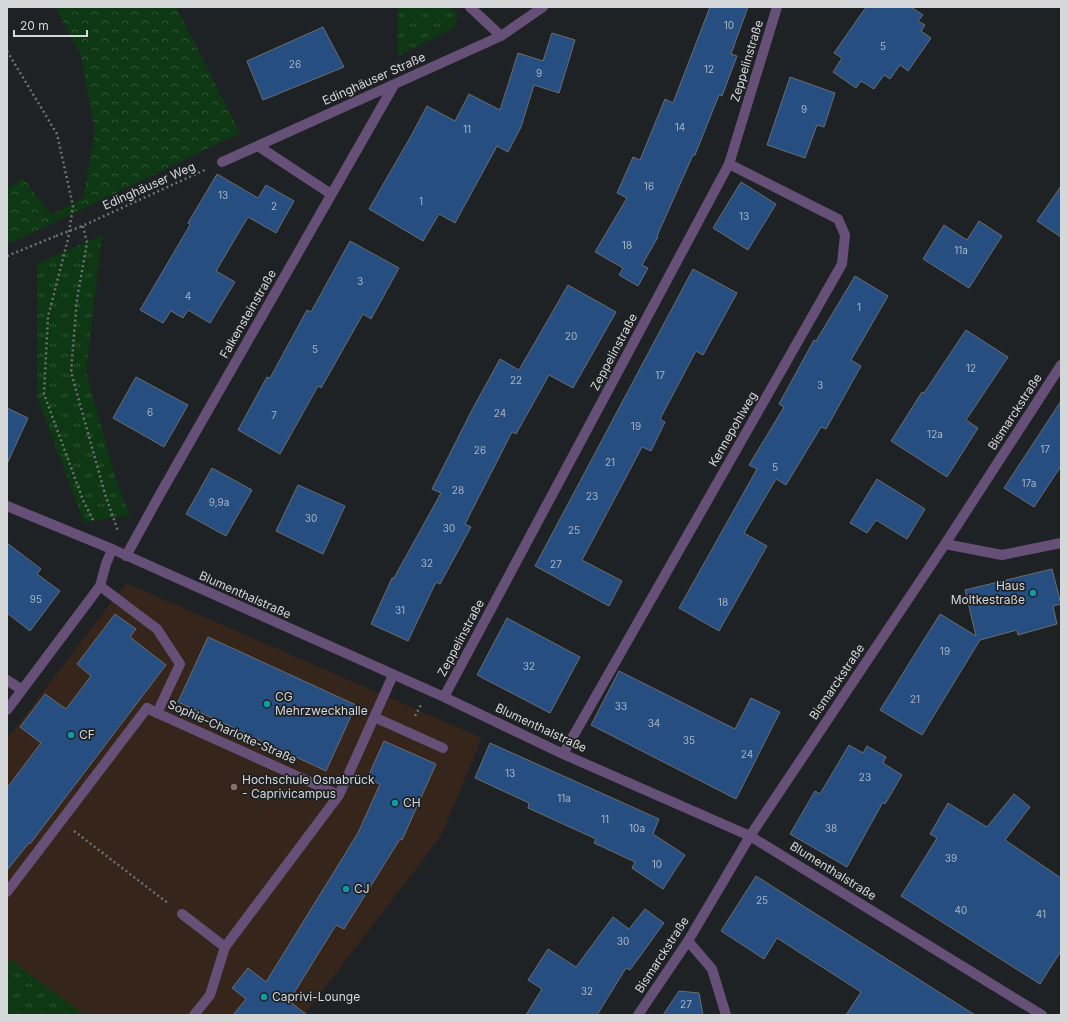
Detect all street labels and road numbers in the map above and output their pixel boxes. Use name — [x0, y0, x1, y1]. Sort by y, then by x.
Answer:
street label: Zeppelinstraße — [727, 18, 766, 104]
street label: Edinghäuser Straße — [320, 49, 428, 108]
street label: Edinghäuser Weg — [100, 158, 197, 213]
street label: Falkensteinstraße — [216, 267, 279, 361]
street label: Zeppelinstraße — [587, 311, 640, 393]
street label: Bismarckstraße — [984, 371, 1045, 453]
street label: Kennepohlweg — [705, 389, 760, 469]
street label: Blumenthalstraße — [197, 568, 293, 622]
street label: Zeppelinstraße — [434, 597, 487, 679]
street label: Bismarckstraße — [806, 641, 867, 722]
street label: Sophie-Charlotte-Straße — [165, 696, 299, 767]
street label: Blumenthalstraße — [493, 700, 589, 755]
street label: Blumenthalstraße — [787, 838, 879, 903]
street label: Bismarckstraße — [631, 914, 692, 996]

